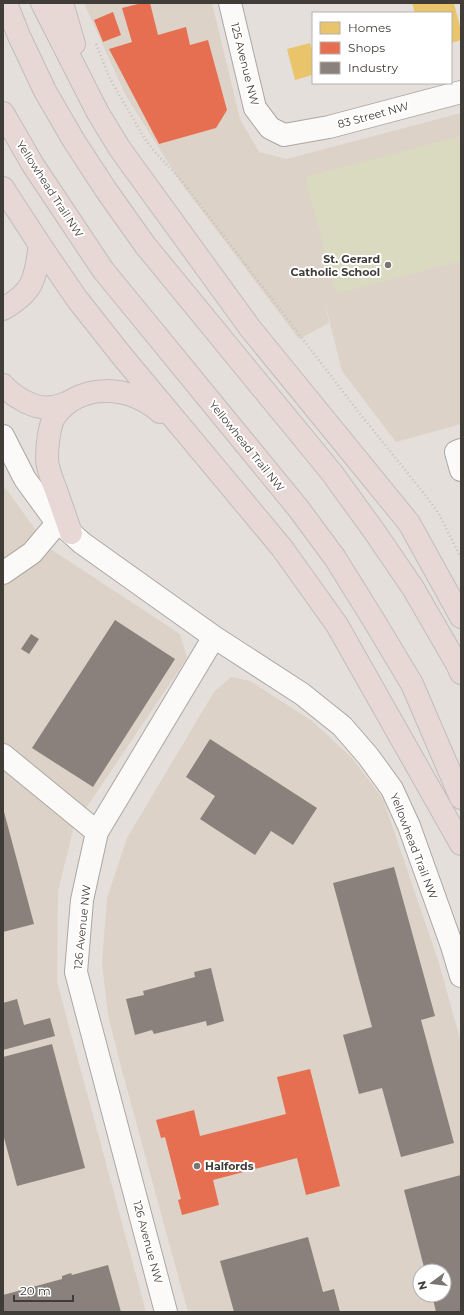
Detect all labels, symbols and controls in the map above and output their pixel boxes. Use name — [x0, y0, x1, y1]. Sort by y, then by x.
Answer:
legend — [312, 12, 452, 84]
text: Homes — [348, 20, 391, 35]
street label: 125 Avenue NW — [228, 21, 262, 107]
text: Shops — [348, 40, 385, 55]
text: Industry — [348, 60, 398, 75]
street label: 83 Street NW — [336, 99, 410, 131]
street label: Yellowhead Trail NW — [14, 138, 86, 240]
place label: St. Gerard Catholic School — [291, 252, 380, 279]
marker: St. Gerard Catholic School — [383, 260, 393, 270]
street label: Yellowhead Trail NW — [206, 398, 288, 494]
street label: Yellowhead Trail NW — [387, 791, 441, 901]
street label: 126 Avenue NW — [71, 884, 93, 970]
place label: Halfords — [205, 1159, 254, 1173]
marker: Halfords — [192, 1161, 202, 1171]
street label: 126 Avenue NW — [130, 1199, 166, 1285]
north arrow — [412, 1263, 452, 1303]
scale bar — [14, 1277, 73, 1303]
text: N — [414, 1279, 430, 1292]
text: 20 m — [20, 1283, 51, 1298]

